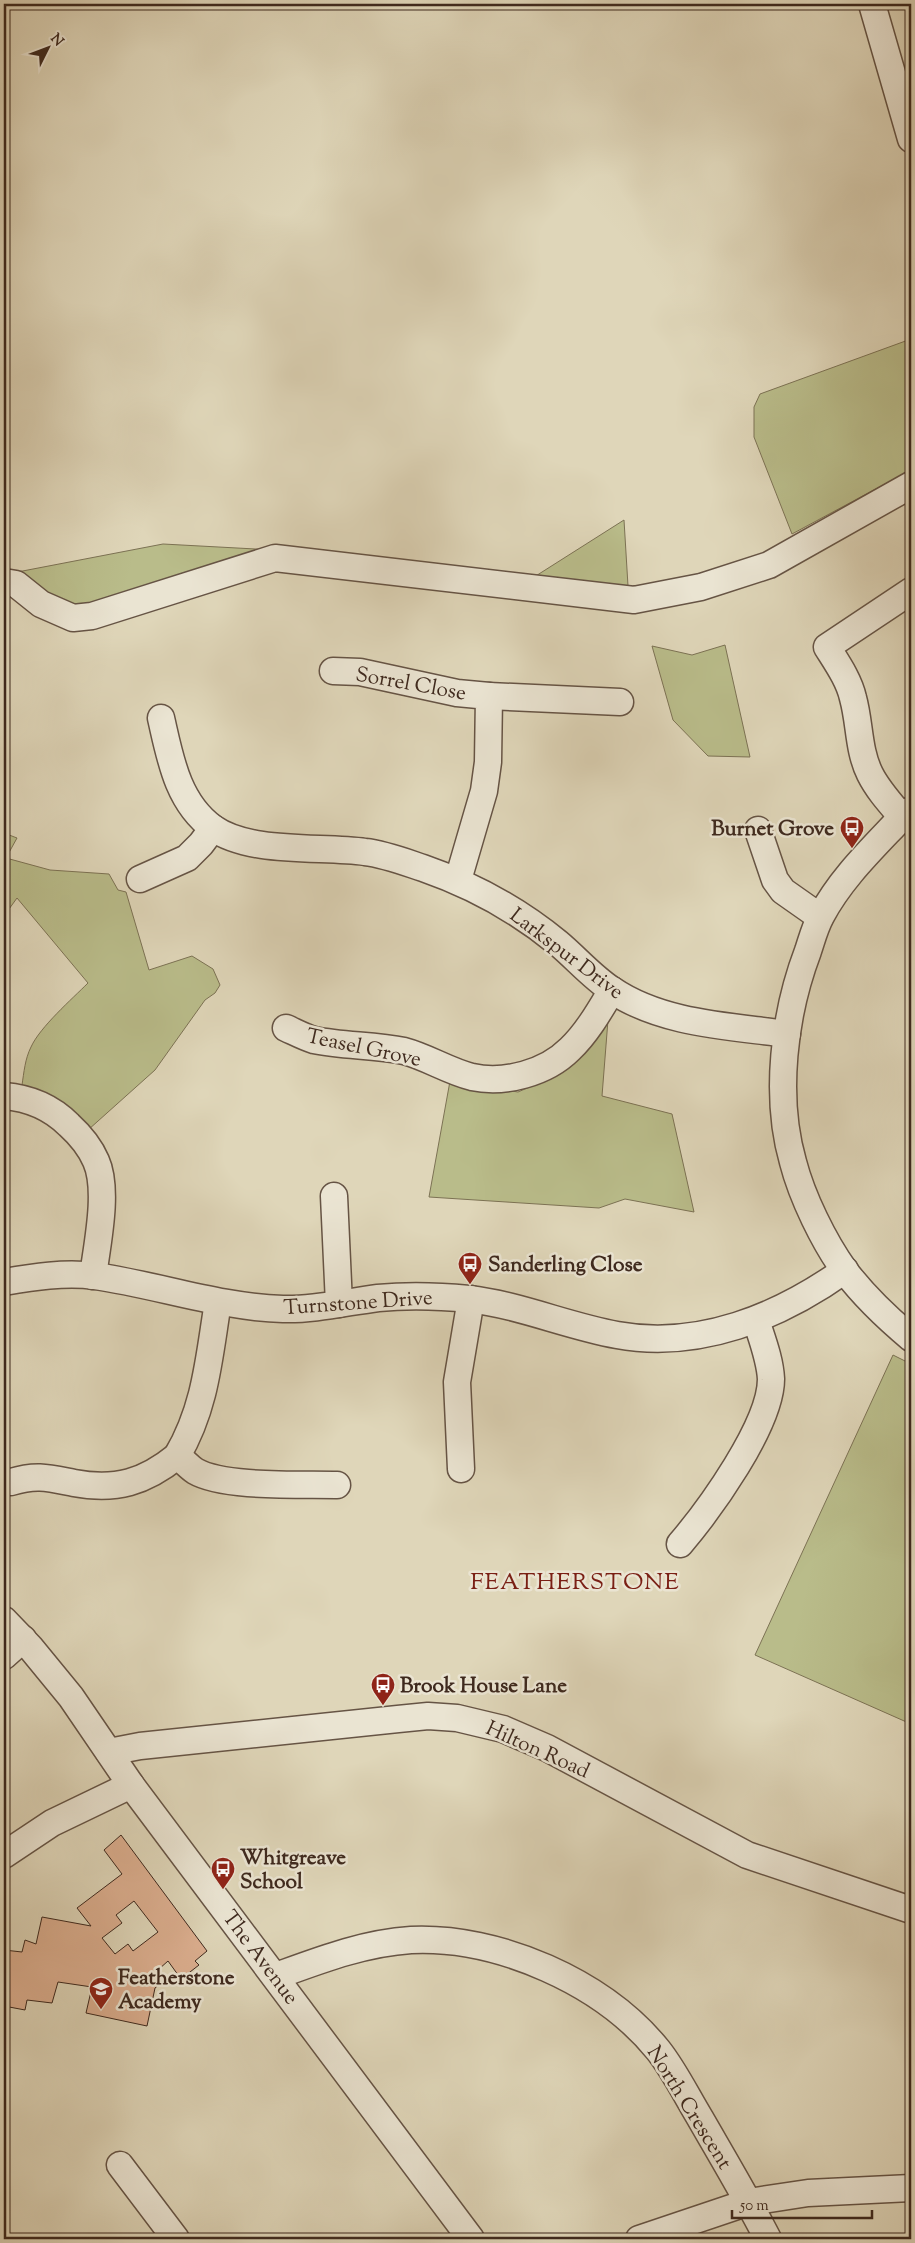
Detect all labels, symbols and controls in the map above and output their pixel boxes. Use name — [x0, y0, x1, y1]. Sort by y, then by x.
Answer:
north arrow — [22, 22, 72, 72]
text: N — [45, 30, 67, 51]
street label: Sorrel Close — [353, 660, 468, 709]
place label: Burnet Grove — [711, 815, 834, 845]
bus stop icon: Burnet Grove — [839, 815, 865, 849]
street label: Larkspur Drive — [502, 902, 629, 1008]
street label: Teasel Grove — [303, 1022, 424, 1076]
bus stop icon: Sanderling Close — [457, 1251, 483, 1285]
place label: Sanderling Close — [488, 1251, 643, 1281]
street label: Turnstone Drive — [283, 1284, 434, 1324]
district label: FEATHERSTONE — [470, 1566, 680, 1600]
bus stop icon: Brook House Lane — [370, 1672, 396, 1706]
place label: Brook House Lane — [400, 1672, 567, 1702]
street label: Hilton Road — [480, 1715, 594, 1787]
place label: Whitgreave School — [240, 1844, 346, 1898]
bus stop icon: Whitgreave School — [210, 1856, 236, 1890]
street label: The Avenue — [214, 1905, 305, 2012]
place label: Featherstone Academy — [118, 1964, 235, 2018]
school or university icon: Featherstone Academy — [88, 1976, 114, 2010]
street label: North Crescent — [638, 2040, 738, 2176]
scale bar — [732, 2188, 872, 2220]
text: 50 m — [739, 2196, 769, 2217]

